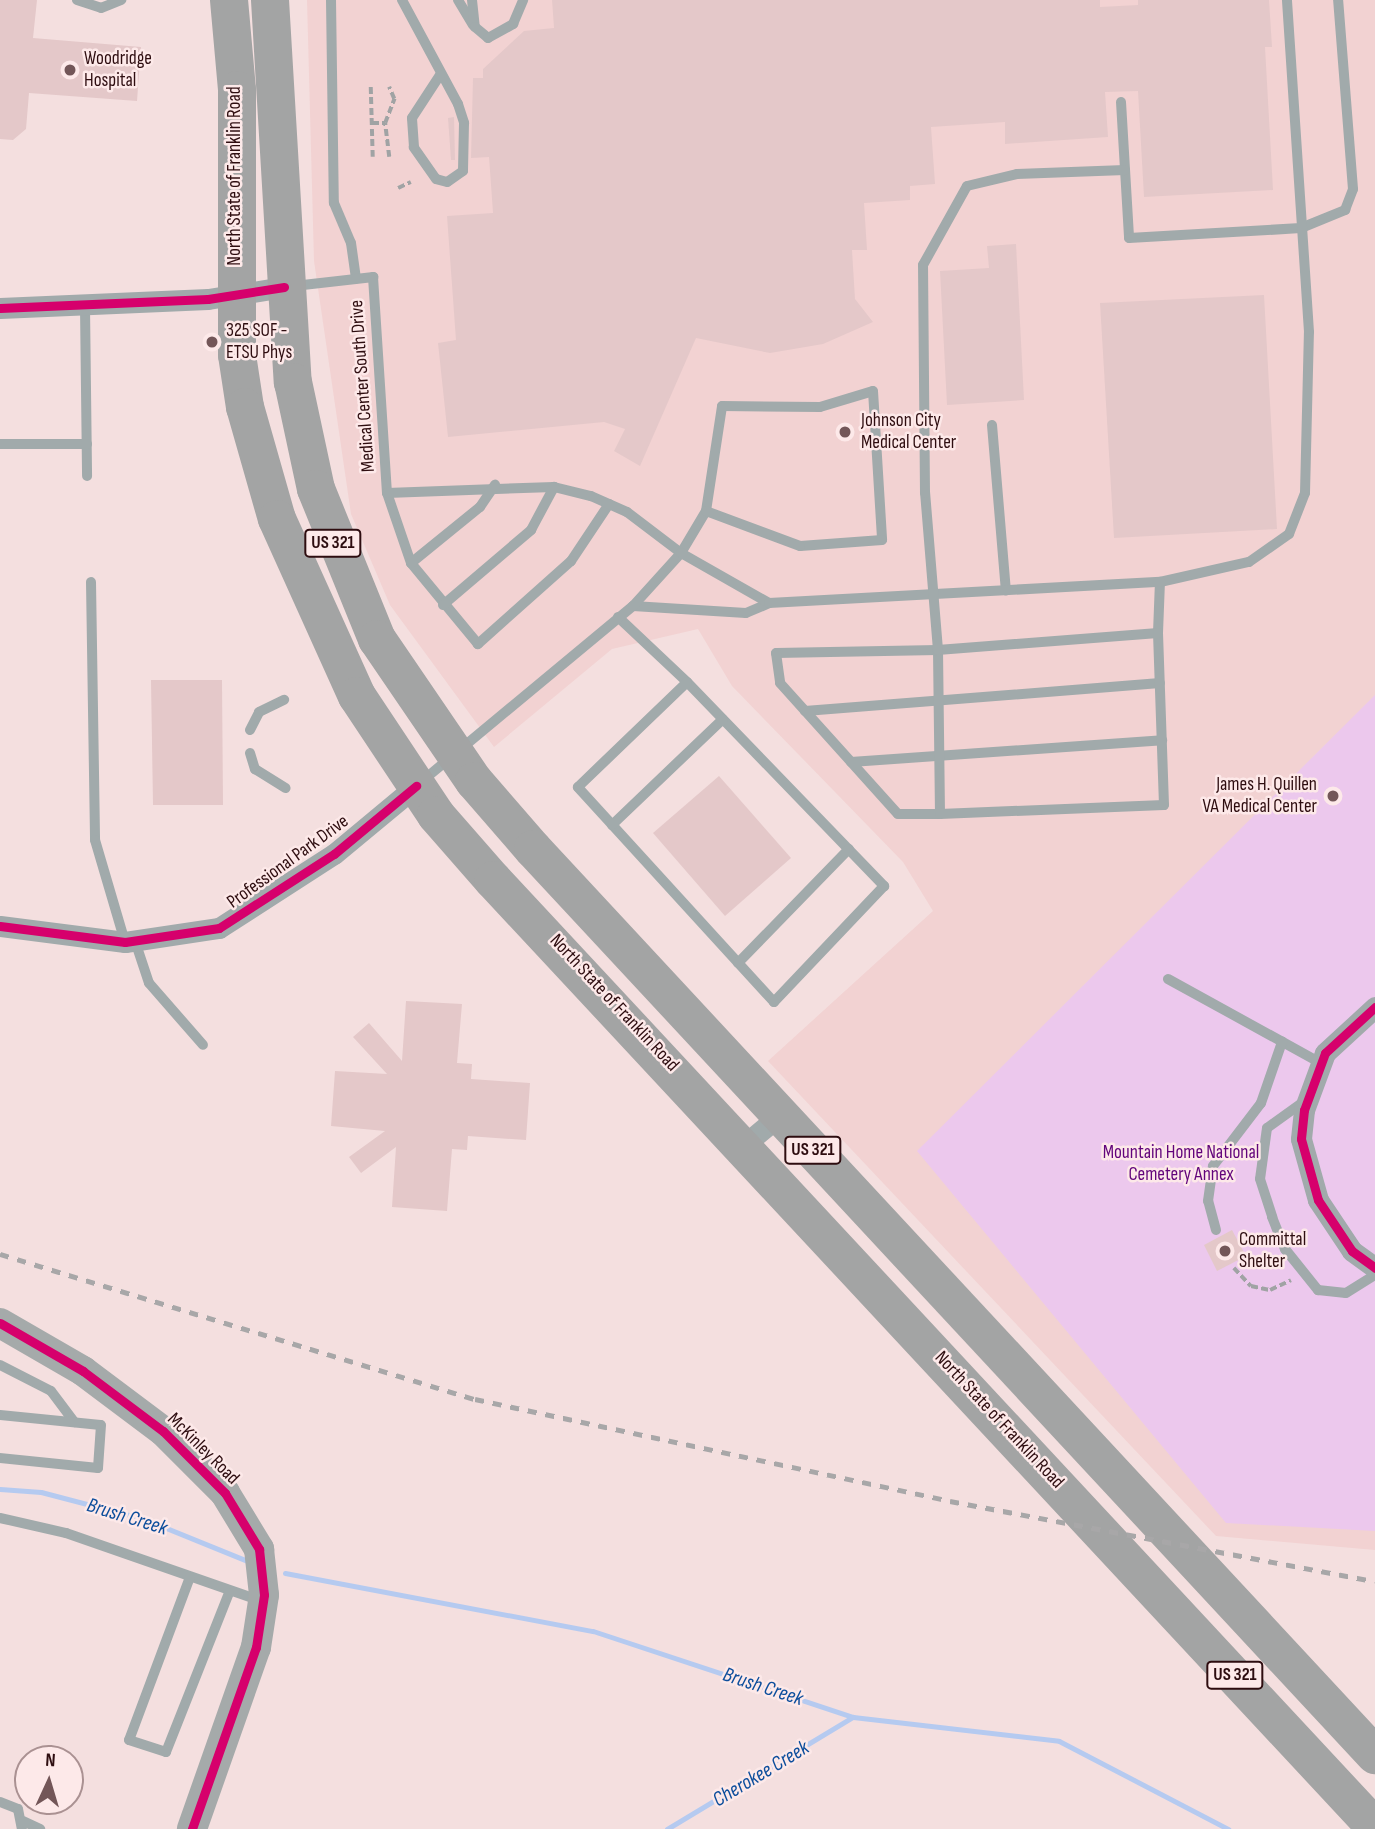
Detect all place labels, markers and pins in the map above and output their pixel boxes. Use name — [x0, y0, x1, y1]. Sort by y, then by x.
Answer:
place label: Woodridge Hospital — [84, 48, 152, 92]
marker: Woodridge Hospital — [62, 62, 78, 78]
place label: 325 SOF - ETSU Phys — [226, 320, 292, 364]
marker: 325 SOF - ETSU Phys — [204, 334, 220, 350]
place label: Johnson City Medical Center — [861, 410, 956, 454]
marker: Johnson City Medical Center — [835, 422, 855, 442]
place label: James H. Quillen VA Medical Center — [1203, 774, 1317, 818]
marker: James H. Quillen VA Medical Center — [1323, 786, 1343, 806]
place label: Committal Shelter — [1239, 1229, 1306, 1273]
marker: Committal Shelter — [1217, 1243, 1233, 1259]

